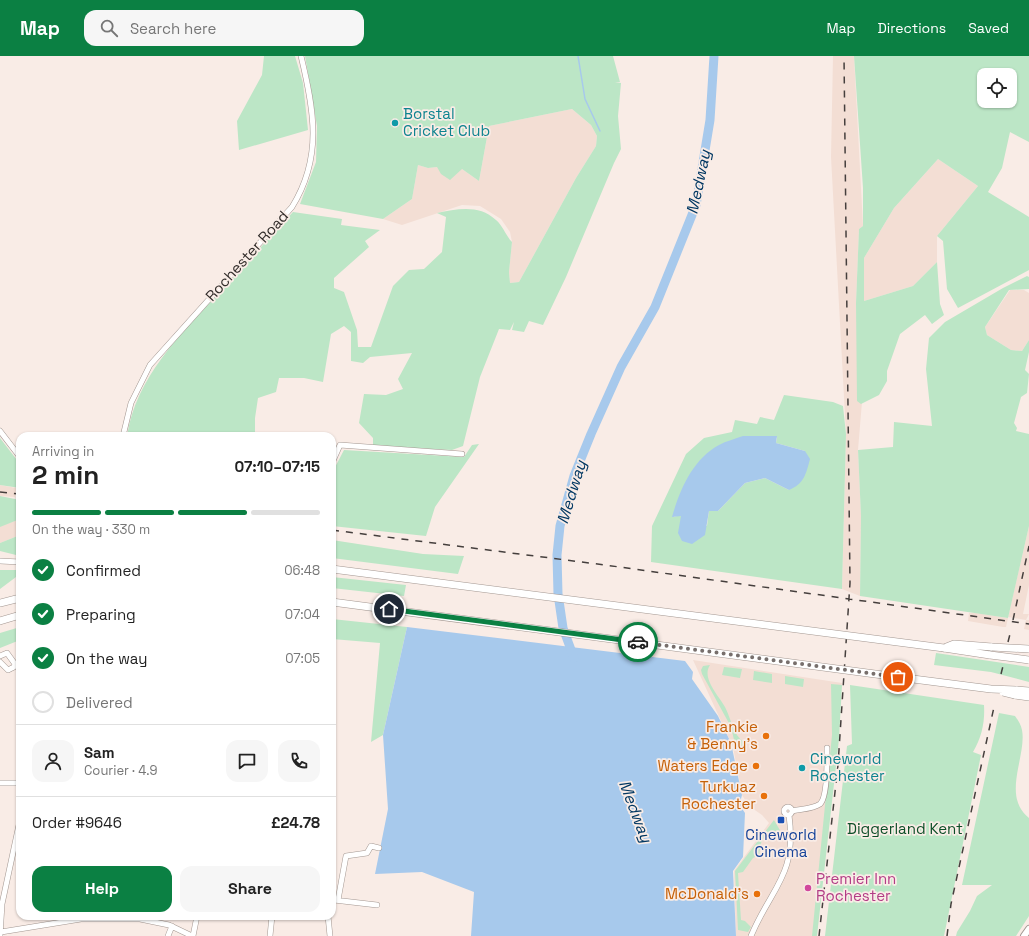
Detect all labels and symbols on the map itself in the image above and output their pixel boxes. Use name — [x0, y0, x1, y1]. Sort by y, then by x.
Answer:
place label: Borstal Cricket Club — [403, 104, 490, 140]
marker: Borstal Cricket Club — [390, 118, 400, 128]
water label: Medway — [681, 147, 716, 216]
street label: Rochester Road — [201, 206, 292, 305]
water label: Medway — [552, 457, 591, 526]
pin — [372, 592, 406, 626]
courier — [618, 622, 658, 662]
pin — [881, 660, 915, 694]
place label: Frankie & Benny's — [687, 717, 758, 753]
marker: Frankie & Benny's — [761, 731, 771, 741]
place label: Cineworld Rochester — [810, 749, 885, 785]
place label: Waters Edge — [657, 756, 748, 775]
marker: Waters Edge — [751, 761, 761, 771]
marker: Cineworld Rochester — [797, 763, 807, 773]
water label: Medway — [614, 777, 657, 846]
place label: Turkuaz Rochester — [681, 777, 756, 813]
marker: Turkuaz Rochester — [759, 791, 769, 801]
marker: Cineworld Cinema — [776, 815, 786, 825]
park label: Diggerland Kent — [847, 819, 963, 838]
place label: Cineworld Cinema — [745, 825, 817, 861]
place label: Premier Inn Rochester — [816, 869, 896, 905]
marker: Premier Inn Rochester — [803, 883, 813, 893]
place label: McDonald's — [665, 884, 749, 903]
marker: McDonald's — [752, 889, 762, 899]

